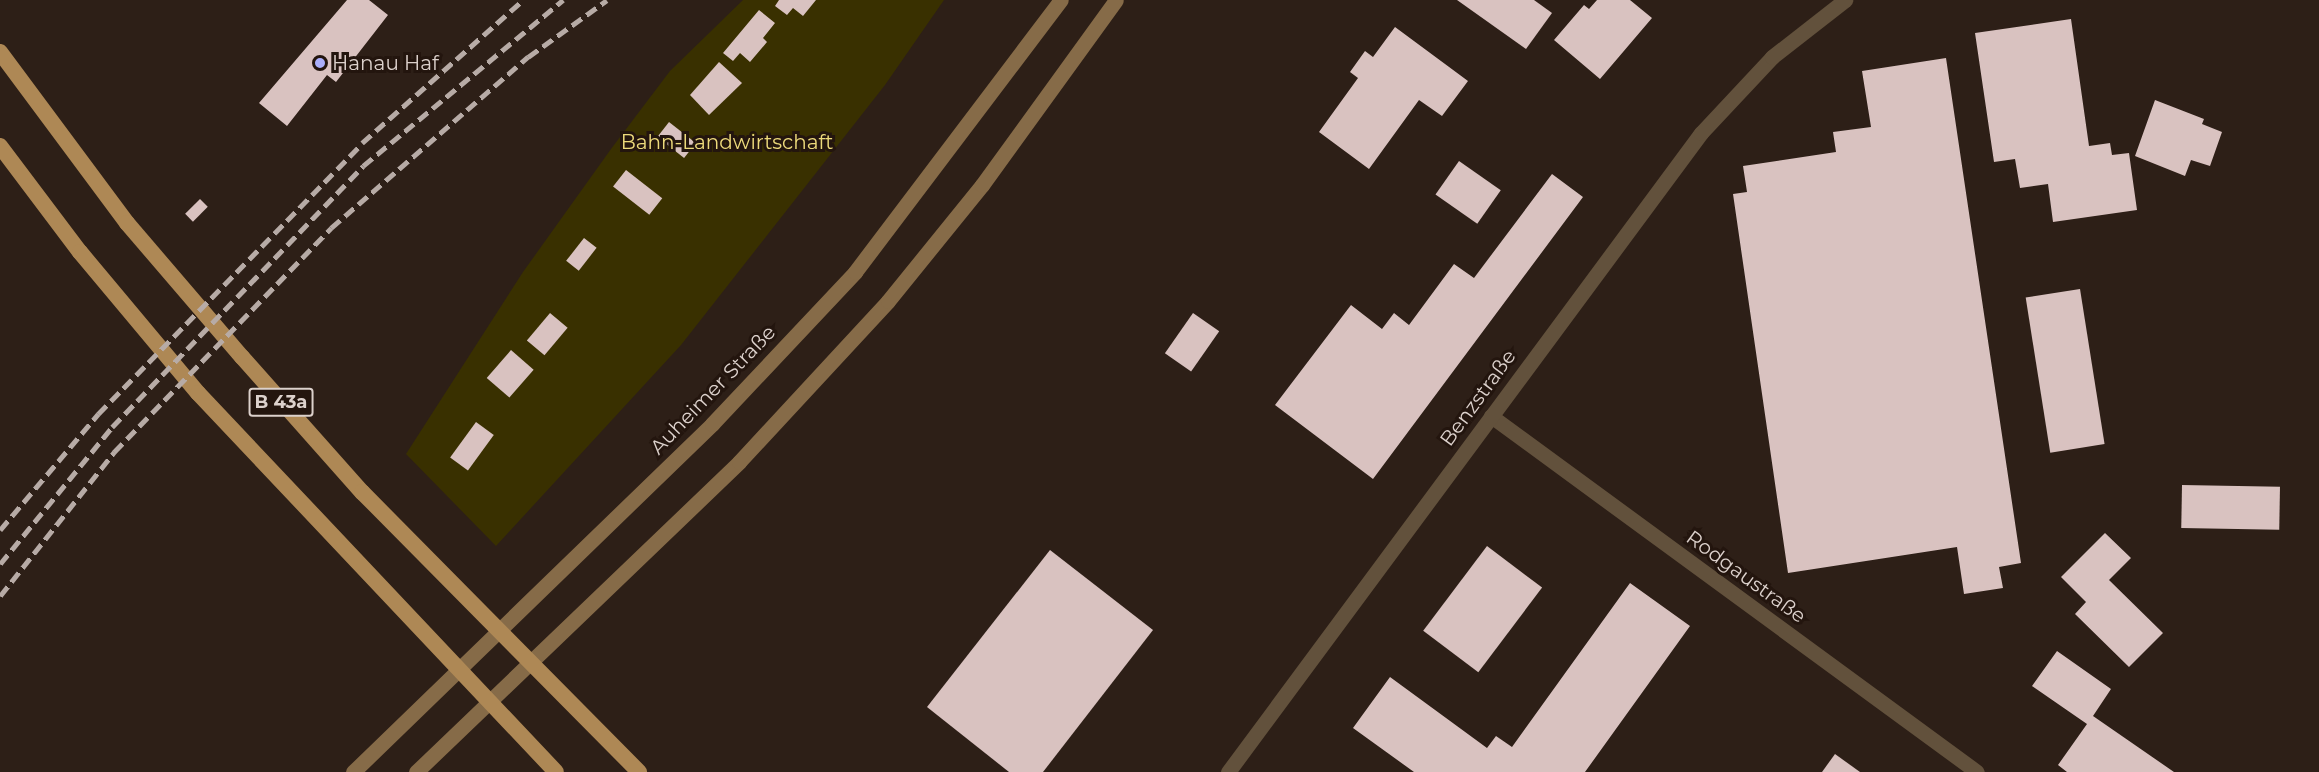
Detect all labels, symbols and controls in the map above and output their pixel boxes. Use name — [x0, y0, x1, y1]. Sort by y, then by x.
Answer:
place label: Hanau Haf — [332, 51, 439, 75]
marker: Hanau Haf — [313, 56, 327, 70]
park label: Bahn-Landwirtschaft — [621, 130, 833, 154]
street label: Auheimer Straße — [645, 321, 781, 459]
street label: Benzstraße — [1435, 345, 1521, 451]
road number: B 43a — [248, 387, 314, 417]
street label: Rodgaustraße — [1682, 526, 1810, 628]

